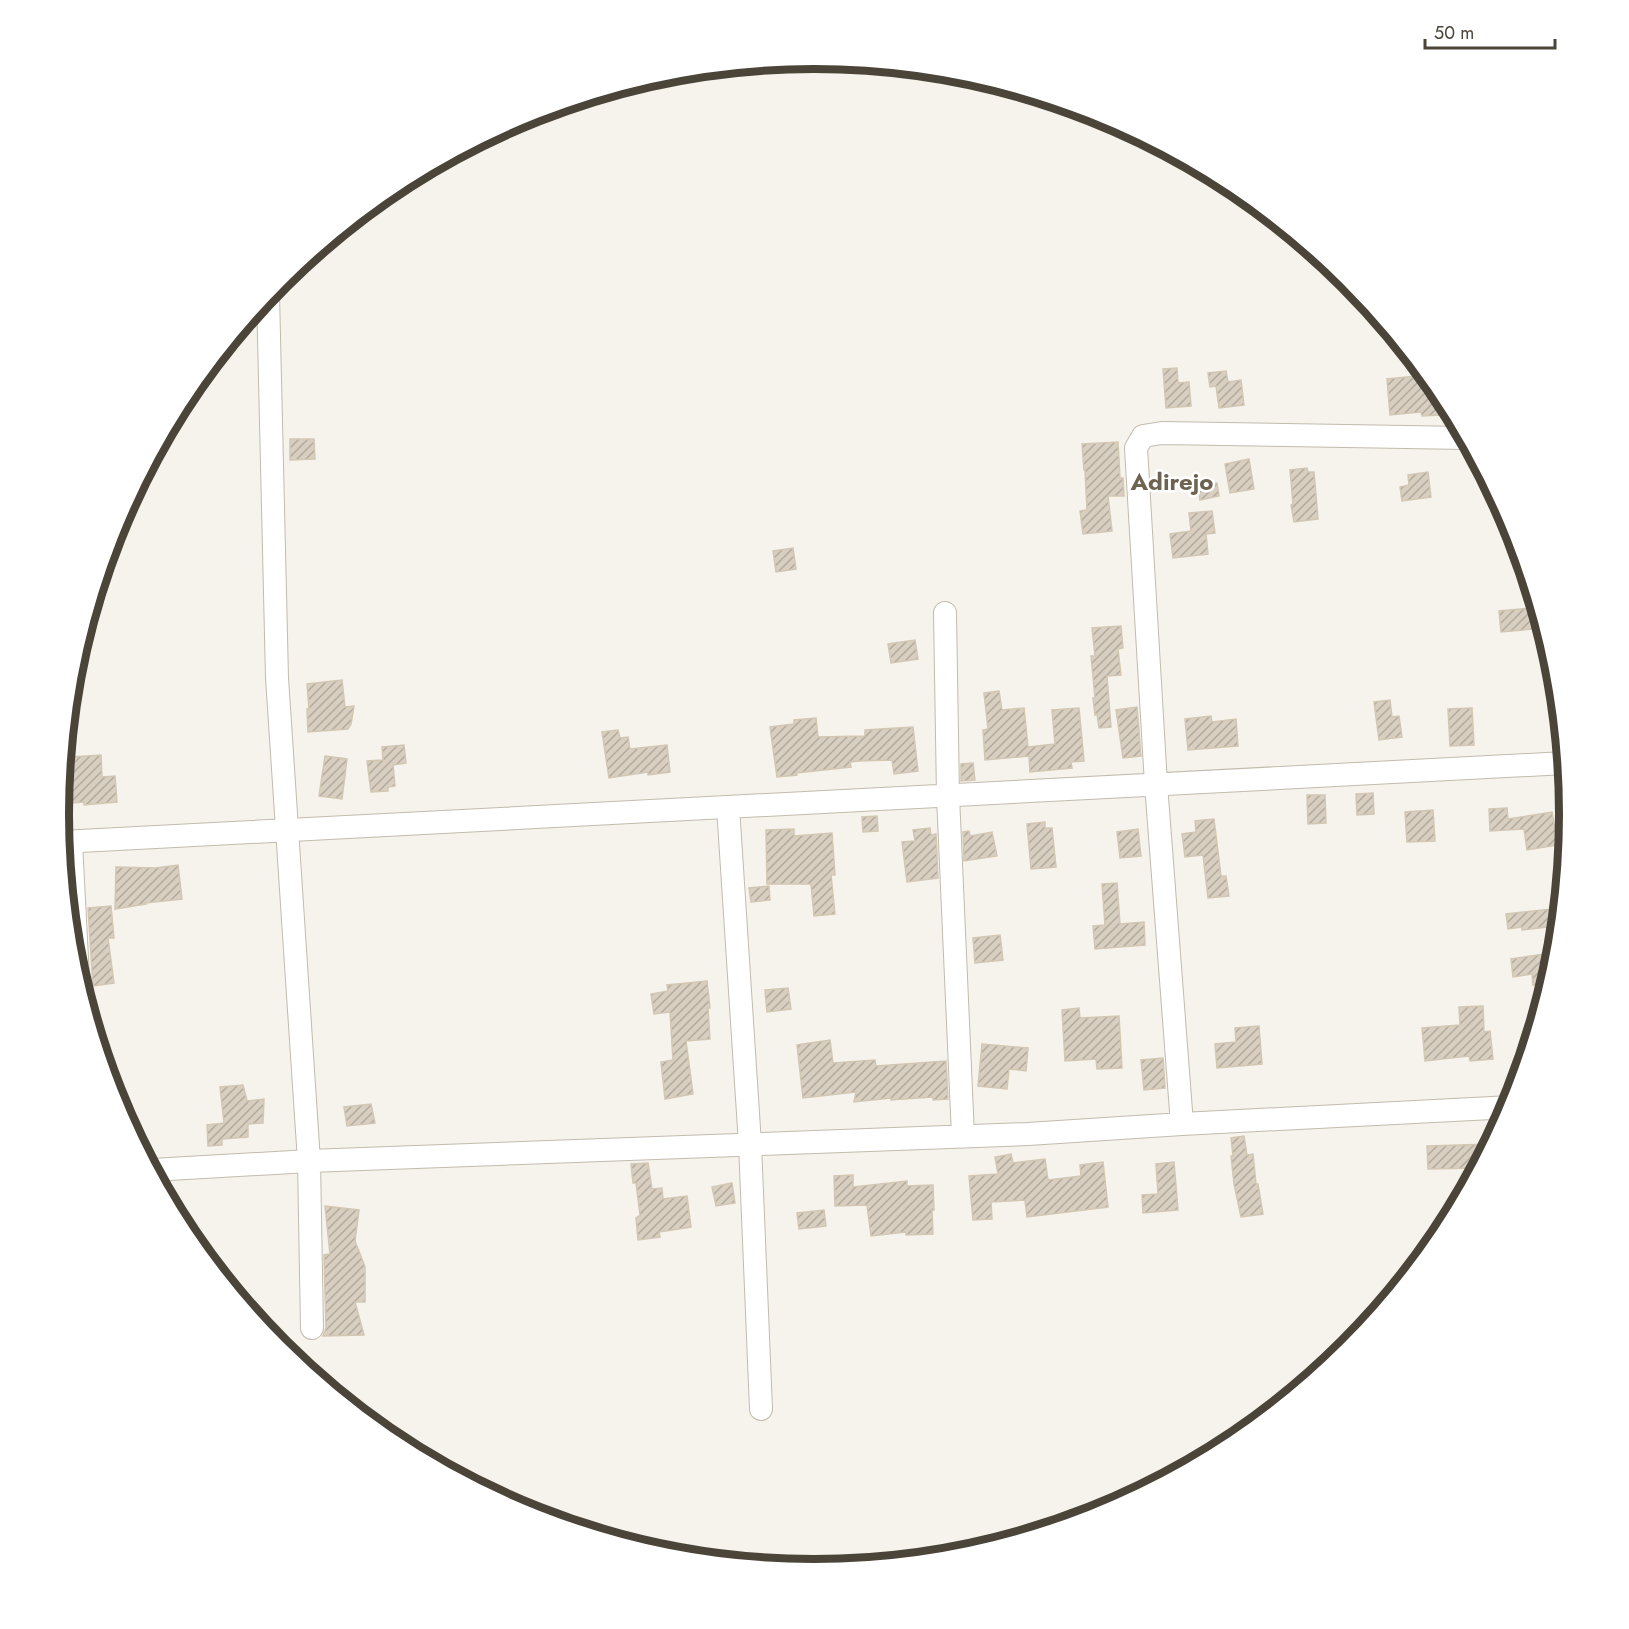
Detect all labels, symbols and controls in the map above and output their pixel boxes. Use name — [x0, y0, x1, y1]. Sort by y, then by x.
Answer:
scale bar — [1425, 12, 1556, 50]
text: 50 m — [1434, 20, 1474, 46]
district label: Adirejo — [1129, 464, 1214, 499]

